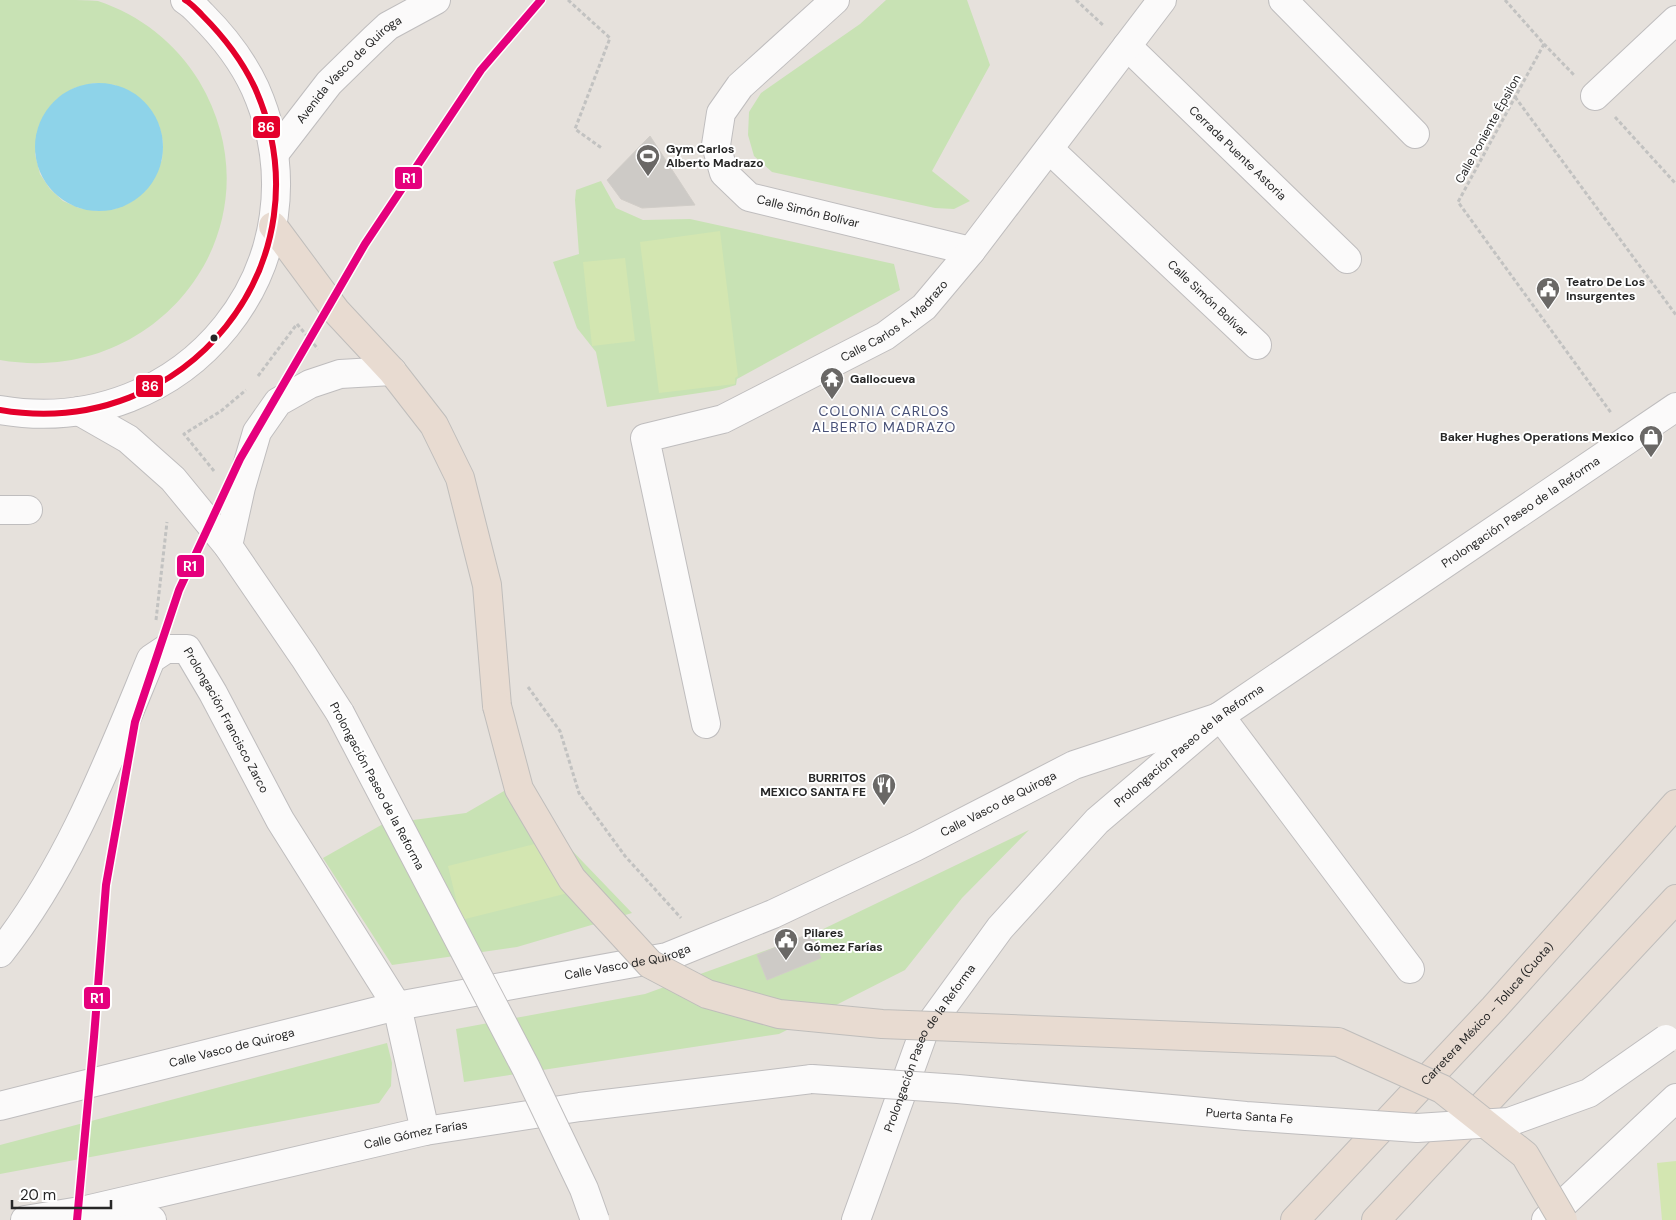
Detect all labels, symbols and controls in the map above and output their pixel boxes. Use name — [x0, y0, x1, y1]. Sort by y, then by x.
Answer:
street label: Avenida Vasco de Quiroga — [293, 12, 404, 127]
street label: Calle Poniente Épsilon — [1451, 72, 1525, 186]
street label: Cerrada Puente Astoria — [1186, 102, 1290, 204]
line badge: 86 — [252, 115, 281, 139]
text: 86 — [257, 118, 275, 136]
place label: Gym Carlos Alberto Madrazo — [666, 141, 764, 171]
sports icon: Gym Carlos Alberto Madrazo — [635, 143, 661, 177]
line badge: R1 — [394, 166, 423, 190]
text: R1 — [402, 169, 416, 187]
street label: Calle Simón Bolívar — [755, 191, 861, 232]
street label: Calle Simón Bolívar — [1164, 257, 1252, 341]
place label: Teatro De Los Insurgentes — [1566, 274, 1645, 304]
public building icon: Teatro De Los Insurgentes — [1535, 276, 1561, 310]
street label: Calle Carlos A. Madrazo — [838, 277, 951, 365]
unlabelled marker — [209, 333, 219, 343]
temple icon: Gallocueva — [819, 366, 845, 400]
place label: Gallocueva — [850, 371, 915, 387]
line badge: 86 — [135, 374, 164, 398]
text: 86 — [141, 377, 159, 395]
district label: COLONIA CARLOS ALBERTO MADRAZO — [812, 402, 956, 436]
shop icon: Baker Hughes Operations Mexico — [1638, 424, 1664, 458]
place label: Baker Hughes Operations Mexico — [1440, 429, 1634, 445]
street label: Prolongación Paseo de la Reforma — [1438, 453, 1603, 572]
line badge: R1 — [176, 554, 205, 578]
text: R1 — [183, 557, 197, 575]
street label: Prolongación Francisco Zarco — [180, 644, 272, 796]
street label: Prolongación Paseo de la Reforma — [1111, 681, 1267, 811]
street label: Prolongación Paseo de la Reforma — [326, 699, 428, 873]
street label: Calle Vasco de Quiroga — [938, 767, 1059, 841]
place label: BURRITOS MEXICO SANTA FE — [760, 770, 866, 800]
restaurant icon: BURRITOS MEXICO SANTA FE — [871, 772, 897, 806]
place label: Pilares Gómez Farías — [804, 925, 883, 955]
public building icon: Pilares Gómez Farías — [773, 927, 799, 961]
street label: Carretera México - Toluca (Cuota) — [1417, 939, 1557, 1089]
street label: Calle Vasco de Quiroga — [563, 940, 693, 983]
street label: Prolongación Paseo de la Reforma — [880, 961, 979, 1134]
line badge: R1 — [83, 986, 111, 1010]
text: R1 — [90, 989, 104, 1007]
street label: Calle Vasco de Quiroga — [167, 1024, 296, 1071]
street label: Puerta Santa Fe — [1205, 1104, 1294, 1127]
street label: Calle Gómez Farías — [362, 1117, 468, 1153]
scale bar — [12, 1178, 111, 1210]
text: 20 m — [20, 1185, 56, 1205]

